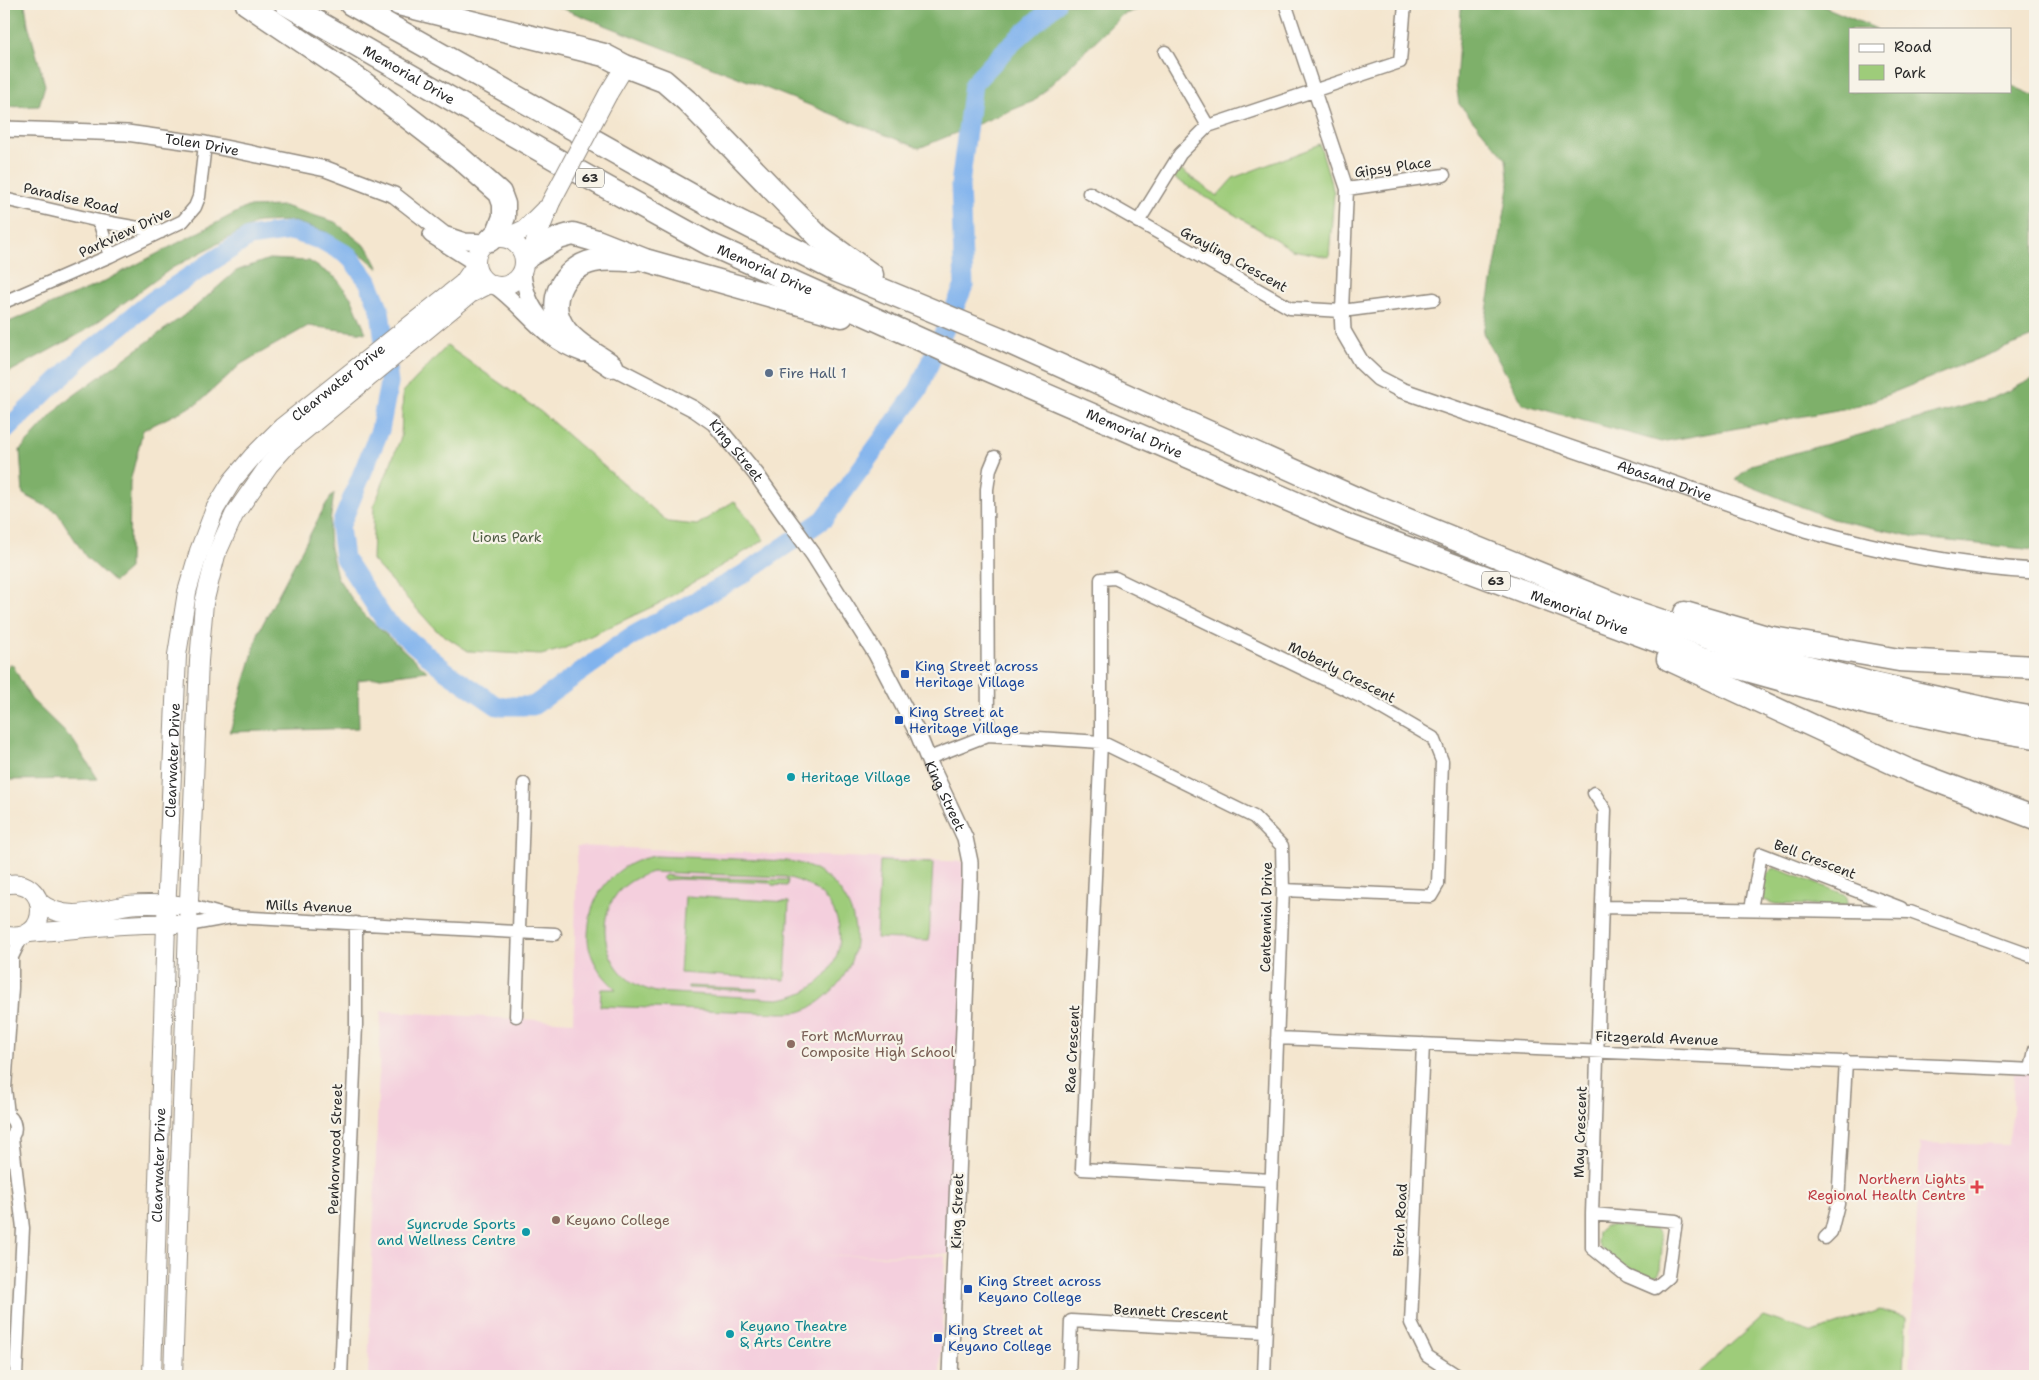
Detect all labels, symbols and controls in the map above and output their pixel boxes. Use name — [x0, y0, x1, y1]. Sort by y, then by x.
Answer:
legend — [1849, 28, 2012, 92]
text: Road — [1894, 37, 1932, 57]
street label: Memorial Drive — [360, 41, 458, 108]
text: Park — [1894, 63, 1926, 83]
street label: Tolen Drive — [164, 129, 241, 160]
street label: Gipsy Place — [1353, 153, 1433, 181]
road number: 63 — [576, 168, 604, 188]
street label: Paradise Road — [22, 178, 121, 218]
street label: Parkview Drive — [76, 203, 174, 261]
street label: Grayling Crescent — [1177, 222, 1291, 296]
street label: Memorial Drive — [714, 240, 816, 299]
street label: Clearwater Drive — [287, 339, 389, 425]
place label: Fire Hall 1 — [779, 364, 847, 382]
marker: Fire Hall 1 — [763, 367, 775, 379]
street label: Memorial Drive — [1083, 404, 1186, 462]
street label: King Street — [706, 415, 767, 485]
street label: Abasand Drive — [1615, 456, 1715, 505]
park label: Lions Park — [472, 528, 542, 546]
road number: 63 — [1482, 572, 1510, 590]
street label: Memorial Drive — [1528, 586, 1631, 639]
street label: Moberly Crescent — [1285, 637, 1399, 707]
place label: King Street across Heritage Village — [915, 657, 1039, 691]
marker: King Street across Heritage Village — [899, 668, 911, 680]
street label: Clearwater Drive — [161, 702, 184, 818]
place label: King Street at Heritage Village — [909, 703, 1019, 737]
marker: King Street at Heritage Village — [893, 714, 905, 726]
street label: King Street — [921, 758, 969, 834]
place label: Heritage Village — [801, 768, 911, 786]
marker: Heritage Village — [785, 771, 797, 783]
street label: Bell Crescent — [1771, 835, 1859, 883]
street label: Centennial Drive — [1256, 861, 1276, 973]
street label: Mills Avenue — [265, 895, 353, 917]
street label: Rae Crescent — [1061, 1004, 1083, 1094]
place label: Fort McMurray Composite High School — [801, 1027, 956, 1061]
street label: Fitzgerald Avenue — [1595, 1027, 1719, 1049]
marker: Fort McMurray Composite High School — [785, 1038, 797, 1050]
street label: Penhorwood Street — [324, 1083, 346, 1215]
street label: May Crescent — [1569, 1086, 1591, 1178]
street label: Clearwater Drive — [148, 1107, 169, 1223]
place label: Northern Lights Regional Health Centre — [1808, 1170, 1966, 1204]
street label: King Street — [947, 1173, 967, 1249]
marker: Northern Lights Regional Health Centre — [1970, 1180, 1984, 1194]
street label: Birch Road — [1389, 1183, 1411, 1257]
place label: Keyano College — [566, 1211, 670, 1229]
marker: Keyano College — [550, 1214, 562, 1226]
place label: Syncrude Sports and Wellness Centre — [377, 1215, 516, 1249]
marker: Syncrude Sports and Wellness Centre — [520, 1226, 532, 1238]
place label: King Street across Keyano College — [978, 1272, 1102, 1306]
marker: King Street across Keyano College — [962, 1283, 974, 1295]
street label: Bennett Crescent — [1113, 1300, 1229, 1324]
place label: Keyano Theatre & Arts Centre — [740, 1317, 847, 1351]
place label: King Street at Keyano College — [948, 1321, 1052, 1355]
marker: Keyano Theatre & Arts Centre — [724, 1328, 736, 1340]
marker: King Street at Keyano College — [932, 1332, 944, 1344]

